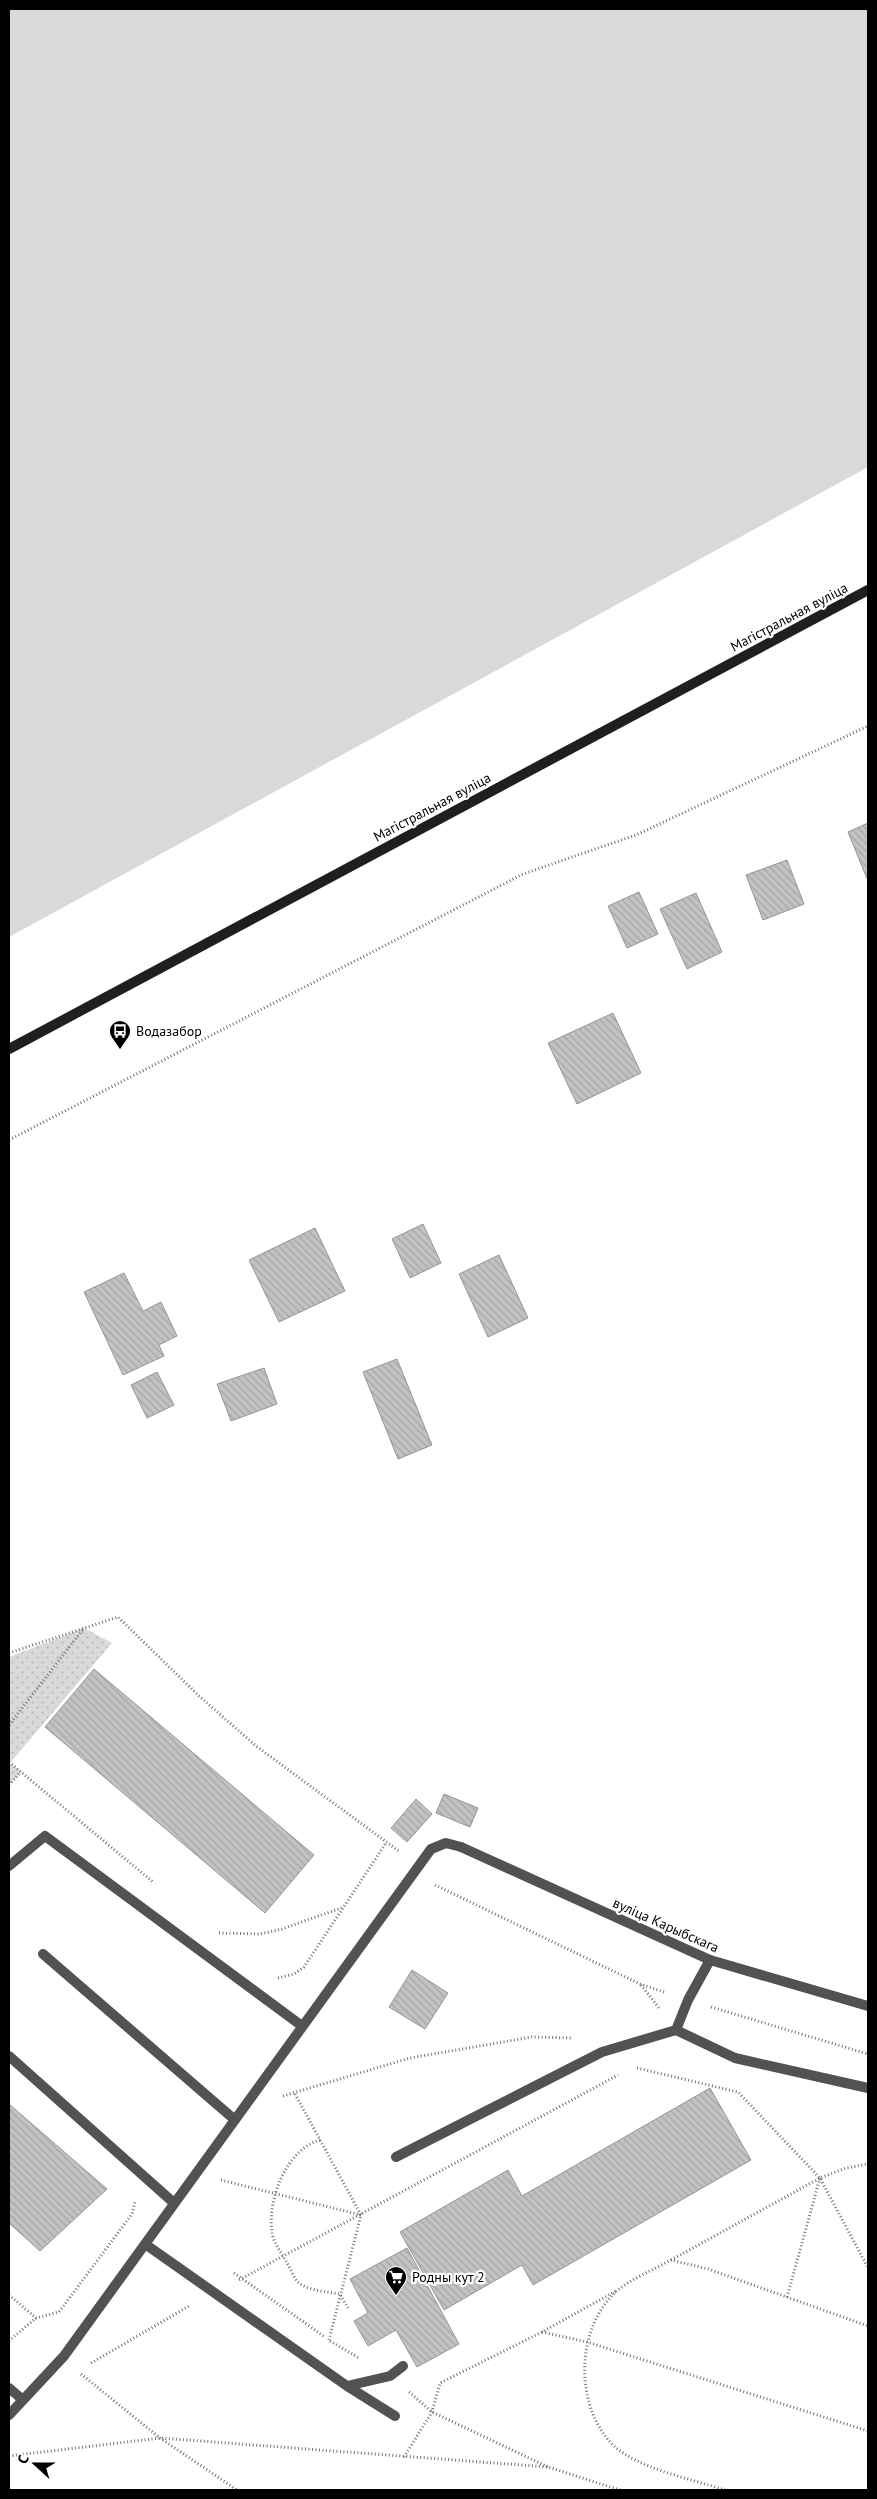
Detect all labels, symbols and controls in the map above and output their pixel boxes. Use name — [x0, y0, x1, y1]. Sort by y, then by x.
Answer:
street label: Магістральная вуліца — [727, 578, 851, 656]
street label: Магістральная вуліца — [370, 768, 494, 846]
bus stop icon: Водазабор — [108, 1019, 132, 1050]
place label: Водазабор — [136, 1022, 202, 1040]
street label: вуліца Карыбскага — [610, 1894, 722, 1956]
supermarket icon: Родны кут 2 — [384, 2265, 408, 2296]
place label: Родны кут 2 — [412, 2268, 485, 2286]
north arrow — [10, 2439, 60, 2489]
text: С — [13, 2452, 33, 2466]

